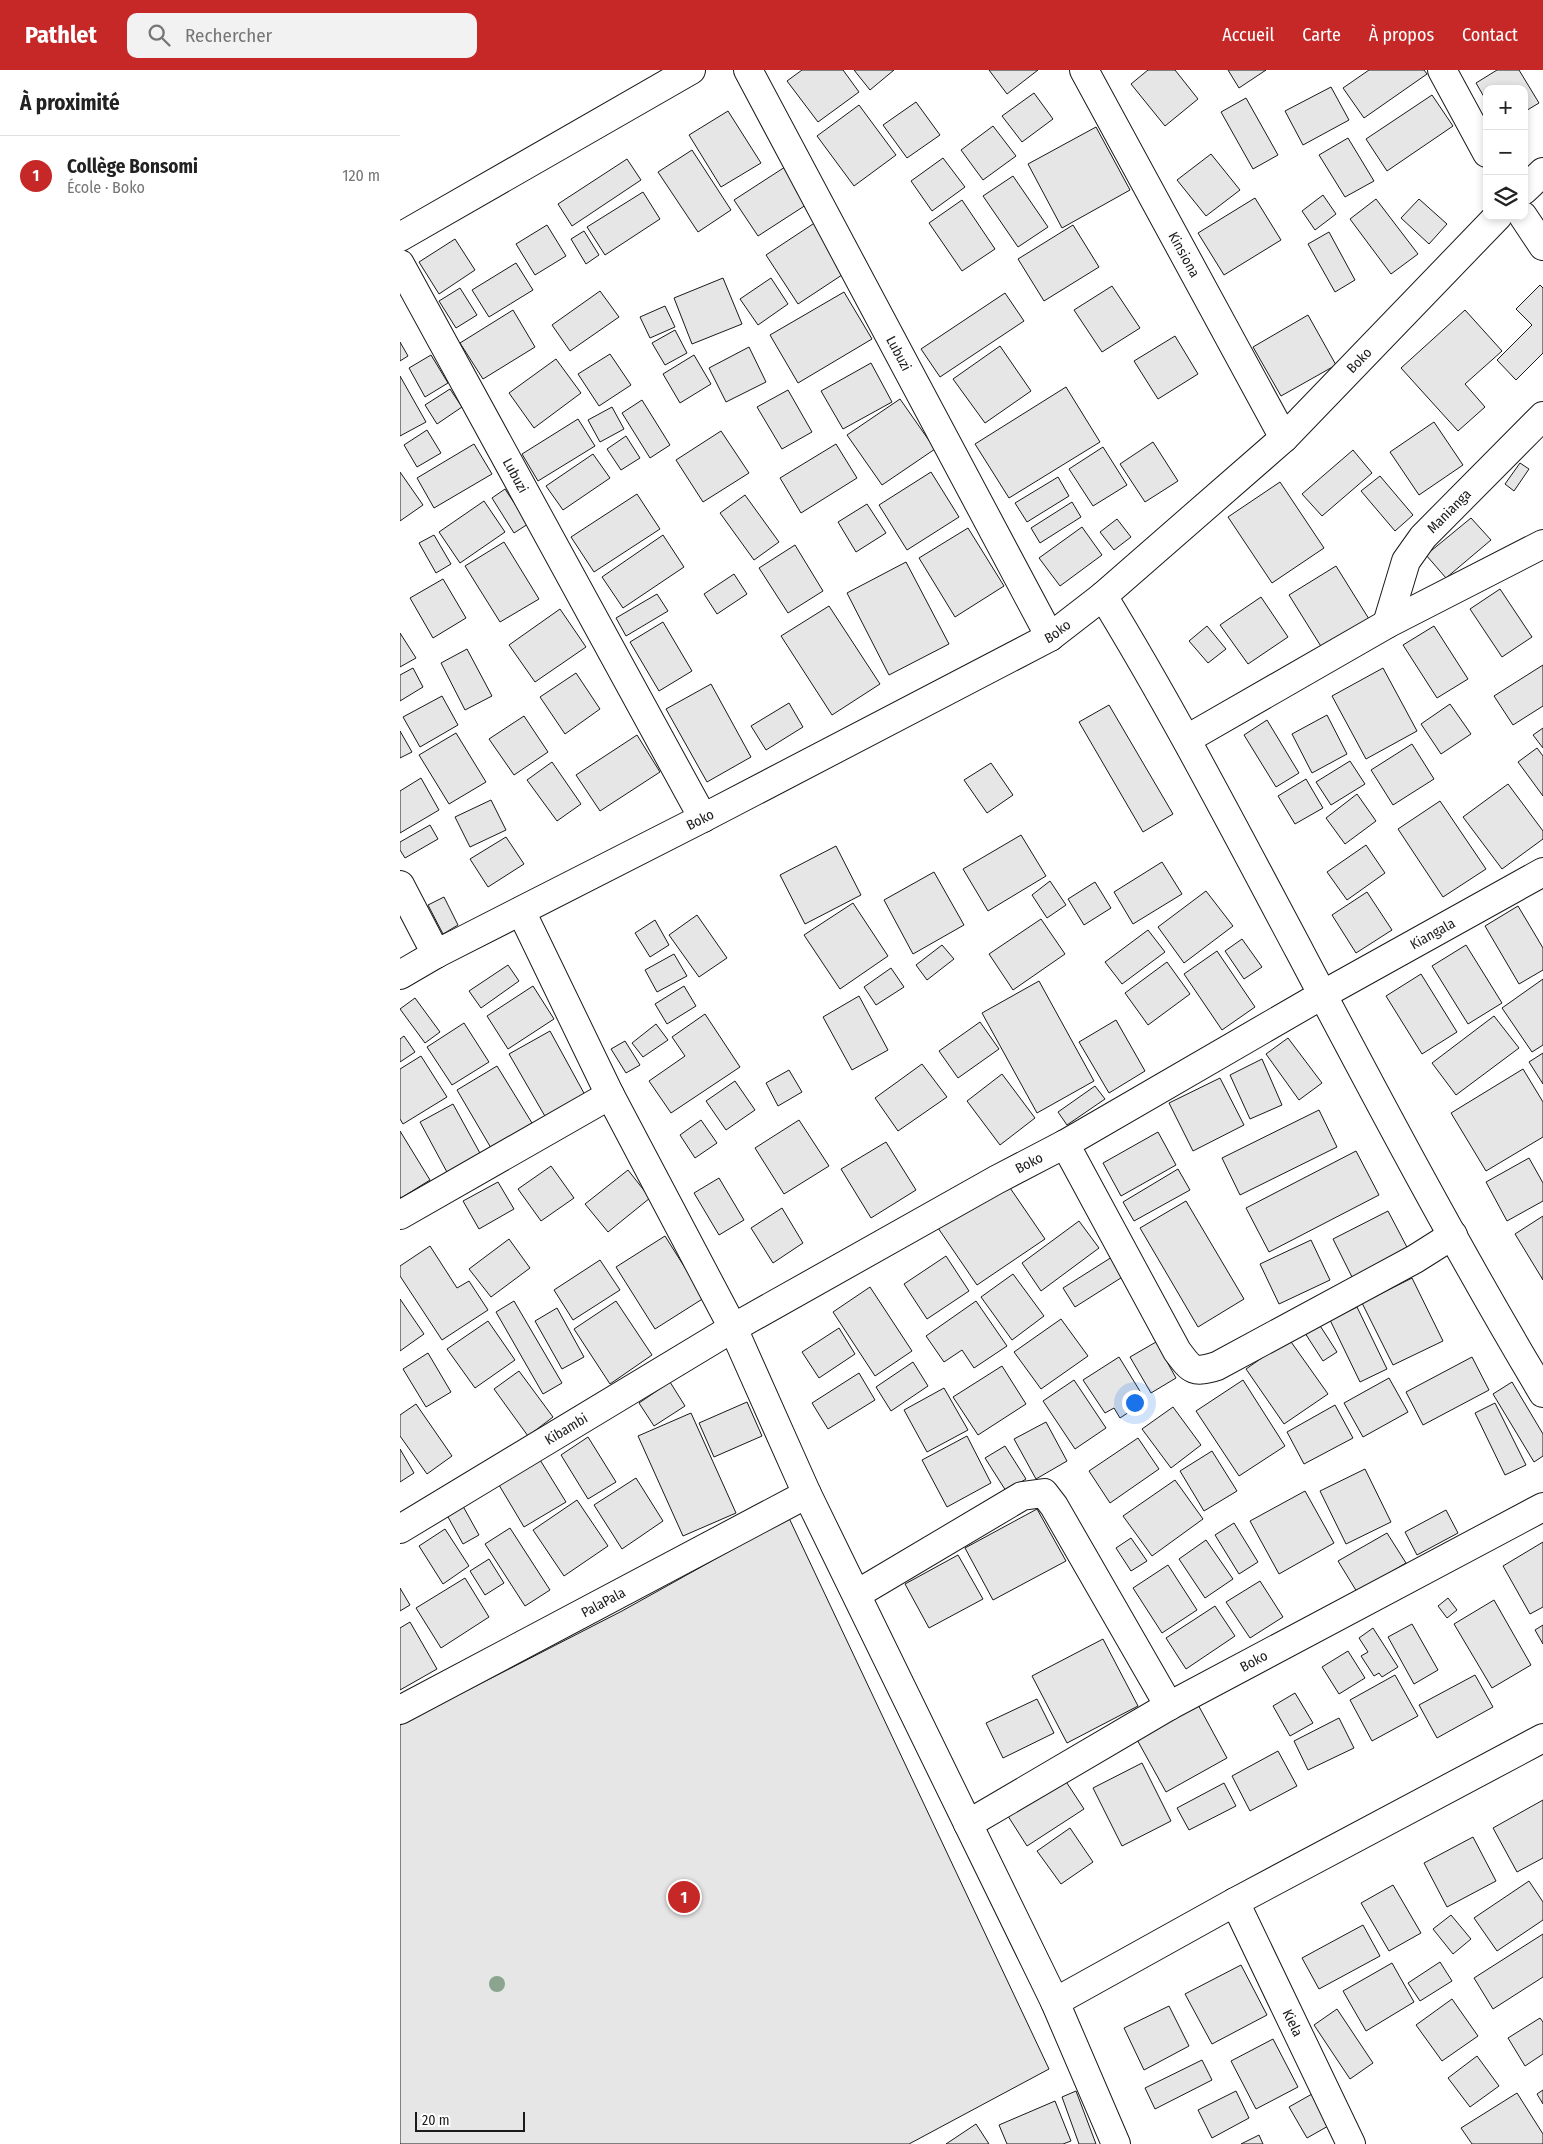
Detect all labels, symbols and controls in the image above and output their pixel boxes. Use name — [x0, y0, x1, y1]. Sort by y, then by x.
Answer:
search box — [127, 13, 477, 58]
text: Pathlet — [25, 21, 97, 49]
icon: search — [145, 21, 173, 49]
text: Rechercher — [185, 24, 272, 47]
text: Accueil — [1222, 24, 1274, 46]
text: Carte — [1302, 24, 1341, 46]
text: À propos — [1369, 24, 1434, 46]
text: Contact — [1462, 24, 1518, 46]
map controls — [1483, 85, 1528, 220]
button: + — [1483, 85, 1528, 130]
text: À proximité — [20, 90, 120, 116]
button: − — [1483, 130, 1528, 175]
text: Collège Bonsomi — [67, 155, 198, 178]
text: 1 — [33, 166, 39, 185]
text: 120 m — [342, 166, 380, 185]
button: layers — [1483, 175, 1528, 220]
text: École · Boko — [67, 178, 145, 197]
street label: Kinsiona — [1165, 229, 1204, 280]
street label: Lubuzi — [883, 333, 915, 374]
street label: Boko — [1343, 344, 1375, 376]
street label: Lubuzi — [499, 455, 532, 496]
street label: Manianga — [1423, 485, 1474, 536]
street label: Boko — [1042, 616, 1074, 647]
street label: Boko — [683, 805, 717, 834]
street label: Kiangala — [1407, 914, 1458, 953]
street label: Boko — [1012, 1149, 1046, 1177]
your location — [1122, 1390, 1148, 1416]
street label: Kibambi — [542, 1409, 591, 1448]
street label: PalaPala — [578, 1583, 628, 1621]
street label: Boko — [1237, 1647, 1270, 1675]
pin: 1 — [668, 1878, 700, 1916]
street label: Kiela — [1279, 2006, 1307, 2039]
scale bar — [415, 2109, 525, 2132]
text: 20 m — [422, 2112, 450, 2129]

